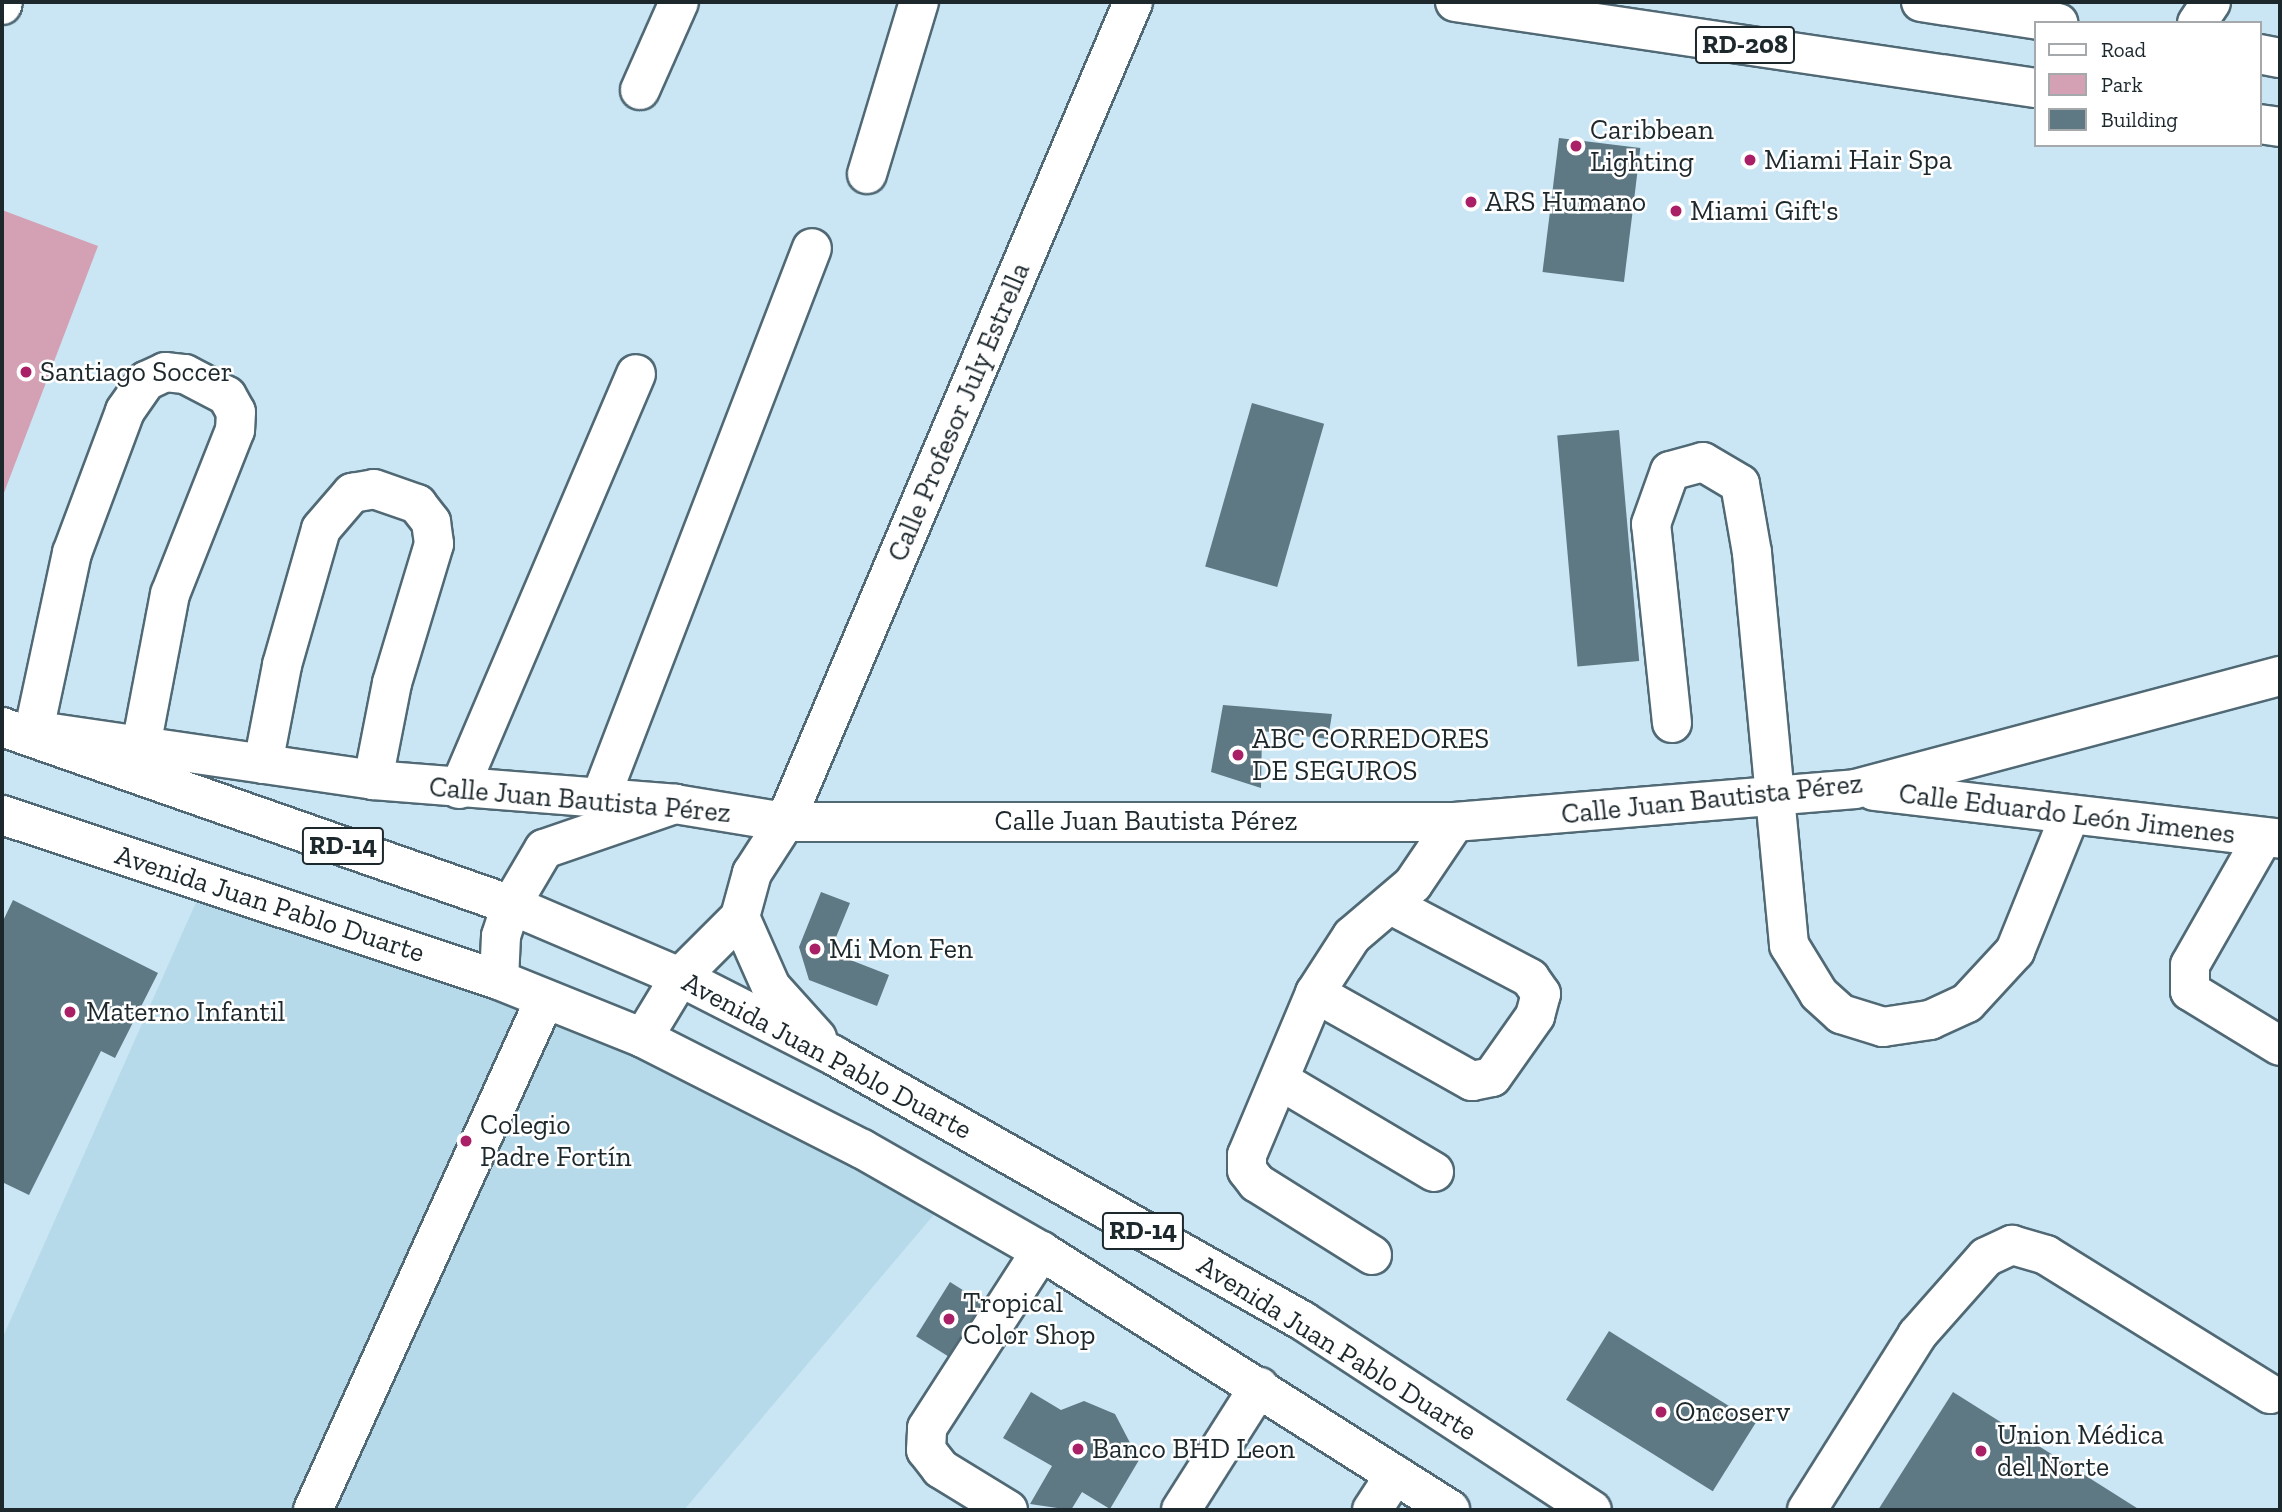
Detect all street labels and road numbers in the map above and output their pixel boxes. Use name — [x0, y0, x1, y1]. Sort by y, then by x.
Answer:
road number: RD-208 — [1694, 22, 1796, 68]
street label: Calle Profesor July Estrella — [880, 257, 1038, 567]
street label: Calle Juan Bautista Pérez — [1559, 766, 1865, 832]
street label: Calle Juan Bautista Pérez — [427, 770, 733, 830]
street label: Calle Eduardo León Jimenes — [1897, 777, 2237, 851]
street label: Calle Juan Bautista Pérez — [994, 804, 1298, 838]
road number: RD-14 — [301, 824, 385, 868]
street label: Avenida Juan Pablo Duarte — [111, 838, 429, 970]
street label: Avenida Juan Pablo Duarte — [676, 965, 978, 1147]
road number: RD-14 — [1101, 1208, 1185, 1254]
street label: Avenida Juan Pablo Duarte — [1191, 1248, 1483, 1448]

